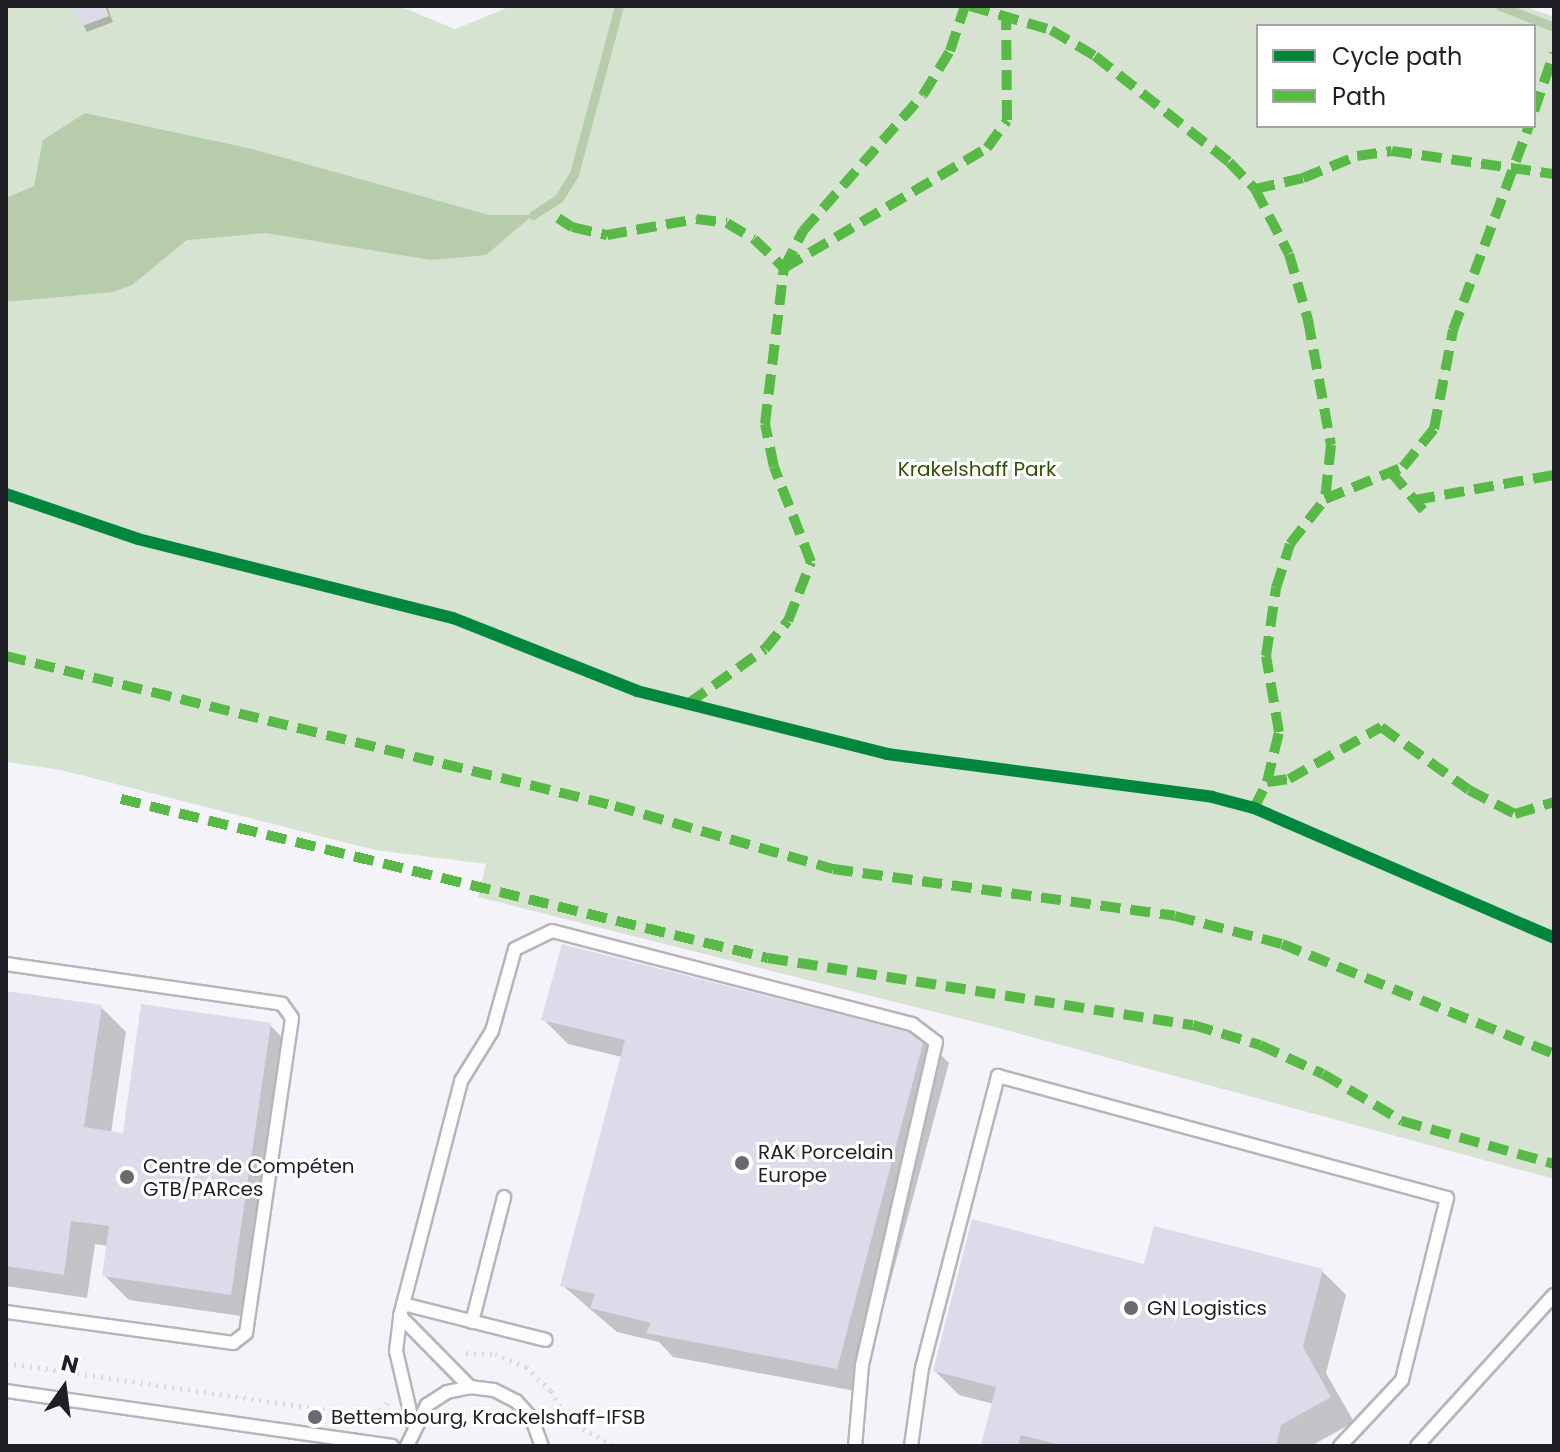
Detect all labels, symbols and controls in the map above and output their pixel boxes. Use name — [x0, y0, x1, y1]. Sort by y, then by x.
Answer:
legend — [1256, 24, 1536, 128]
text: Cycle path — [1332, 40, 1462, 73]
text: Path — [1332, 80, 1386, 113]
park label: Krakelshaff Park — [898, 457, 1056, 481]
place label: RAK Porcelain Europe — [758, 1140, 893, 1187]
place label: Centre de Compéten GTB/PARces — [143, 1154, 355, 1201]
marker: RAK Porcelain Europe — [733, 1154, 751, 1172]
marker: Centre de Compéten GTB/PARces — [118, 1168, 136, 1186]
place label: GN Logistics — [1147, 1296, 1267, 1320]
marker: GN Logistics — [1122, 1299, 1140, 1317]
text: N — [58, 1347, 82, 1381]
north arrow — [24, 1348, 104, 1428]
place label: Bettembourg, Krackelshaff-IFSB — [331, 1405, 645, 1429]
marker: Bettembourg, Krackelshaff-IFSB — [306, 1408, 324, 1426]

